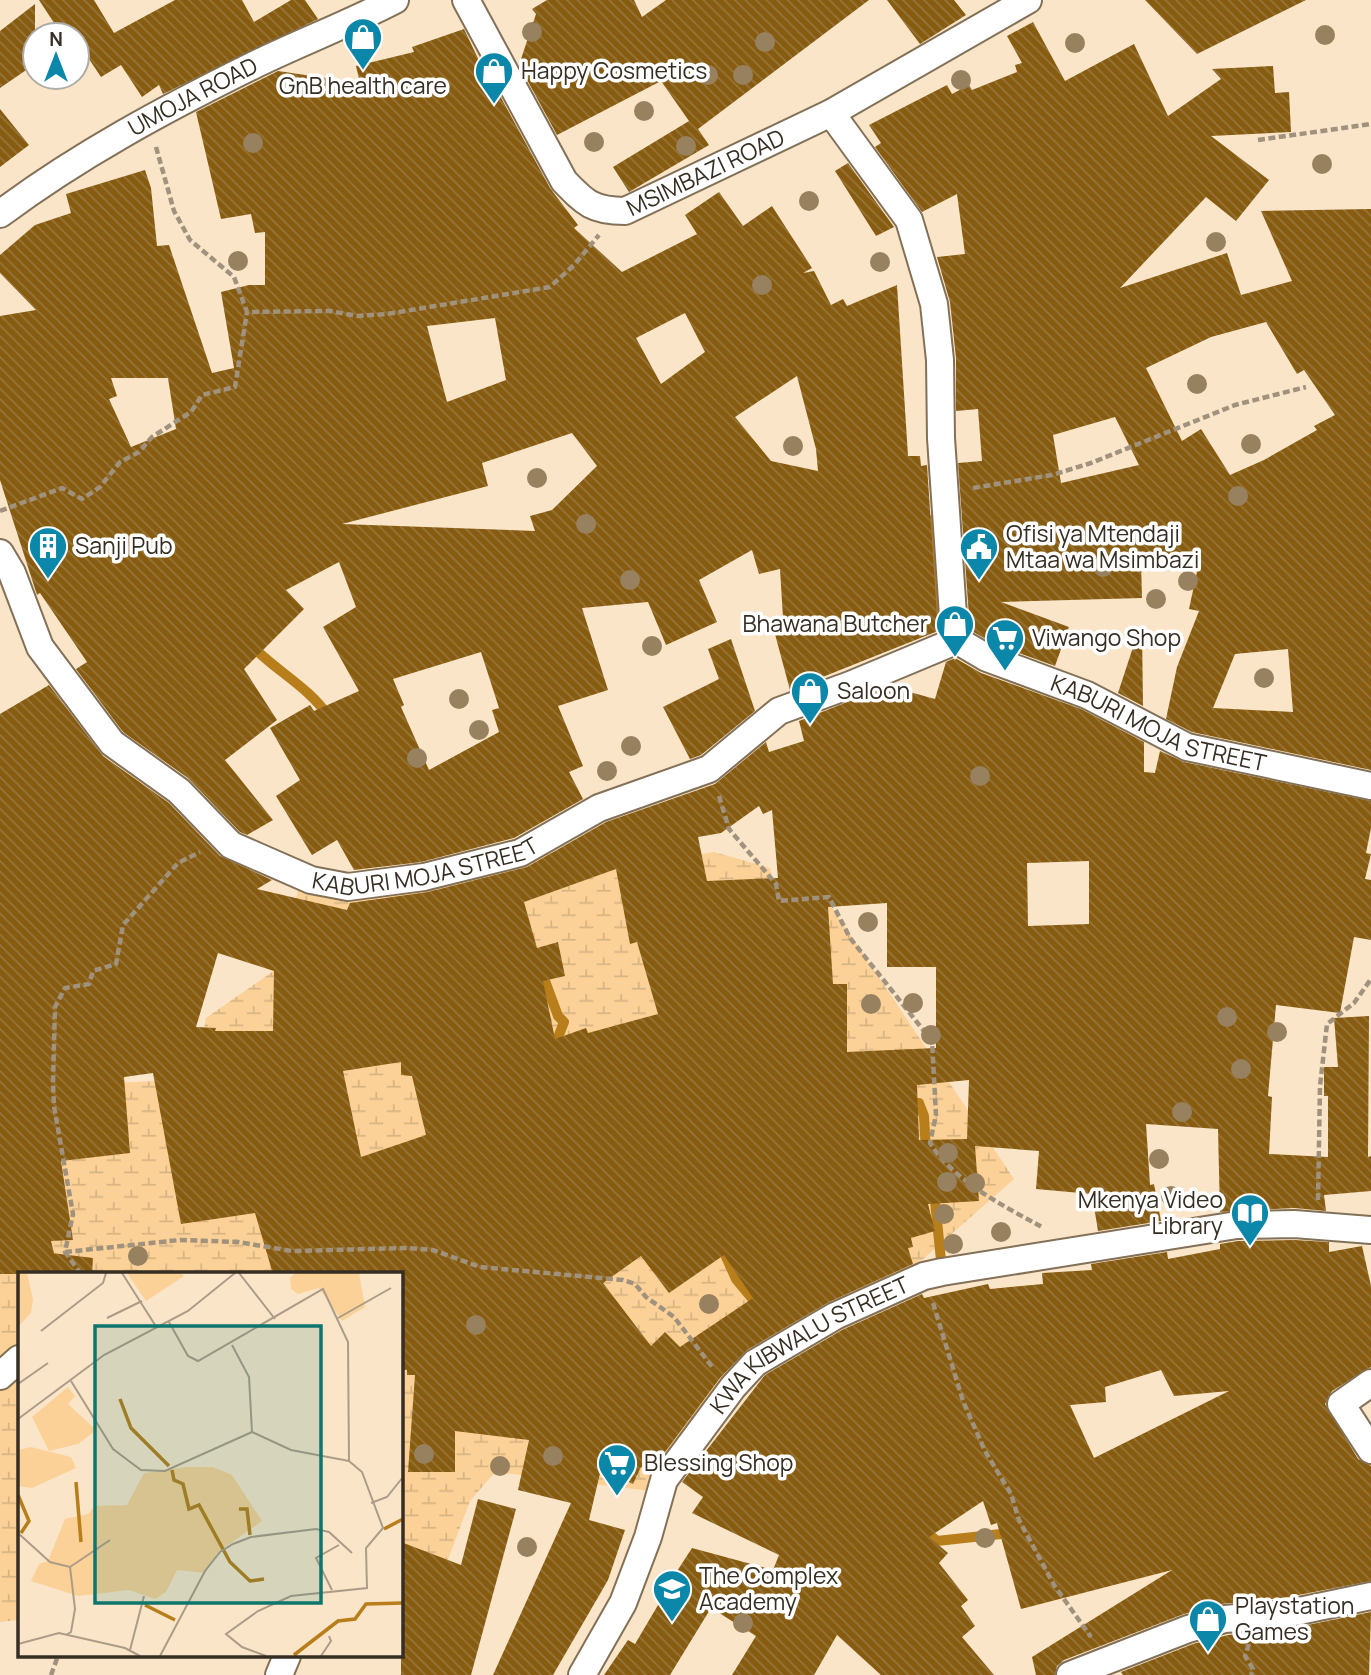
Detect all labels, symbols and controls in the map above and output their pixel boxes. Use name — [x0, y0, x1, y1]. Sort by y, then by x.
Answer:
shop icon: GnB health care — [342, 16, 384, 71]
north arrow — [21, 21, 91, 91]
text: N — [49, 26, 63, 52]
street label: UMOJA ROAD — [122, 49, 263, 143]
shop icon: Happy Cosmetics — [473, 50, 515, 105]
place label: Happy Cosmetics — [521, 54, 707, 86]
place label: GnB health care — [279, 69, 447, 101]
street label: MSIMBAZI ROAD — [621, 120, 790, 223]
place label: Ofisi ya Mtendaji Mtaa wa Msimbazi — [1006, 517, 1199, 575]
building icon: Sanji Pub — [27, 525, 69, 580]
public building icon: Ofisi ya Mtendaji Mtaa wa Msimbazi — [958, 526, 1000, 581]
place label: Sanji Pub — [75, 529, 173, 561]
shop icon: Bhawana Butcher — [934, 603, 976, 658]
place label: Bhawana Butcher — [743, 607, 928, 639]
supermarket icon: Viwango Shop — [984, 617, 1026, 672]
place label: Viwango Shop — [1032, 621, 1181, 653]
street label: KABURI MOJA STREET — [1047, 666, 1270, 778]
shop icon: Saloon — [789, 670, 831, 725]
place label: Saloon — [837, 674, 910, 706]
street label: KABURI MOJA STREET — [310, 829, 544, 903]
place label: Mkenya Video Library — [1078, 1183, 1223, 1241]
library icon: Mkenya Video Library — [1229, 1192, 1271, 1247]
street label: KWA KIBWALU STREET — [702, 1268, 914, 1420]
inset map — [18, 1272, 402, 1658]
supermarket icon: Blessing Shop — [596, 1442, 638, 1497]
place label: Blessing Shop — [644, 1446, 793, 1478]
place label: The Complex Academy — [699, 1559, 838, 1617]
school or university icon: The Complex Academy — [651, 1568, 693, 1623]
place label: Playstation Games — [1235, 1589, 1354, 1647]
shop icon: Playstation Games — [1187, 1598, 1229, 1653]

